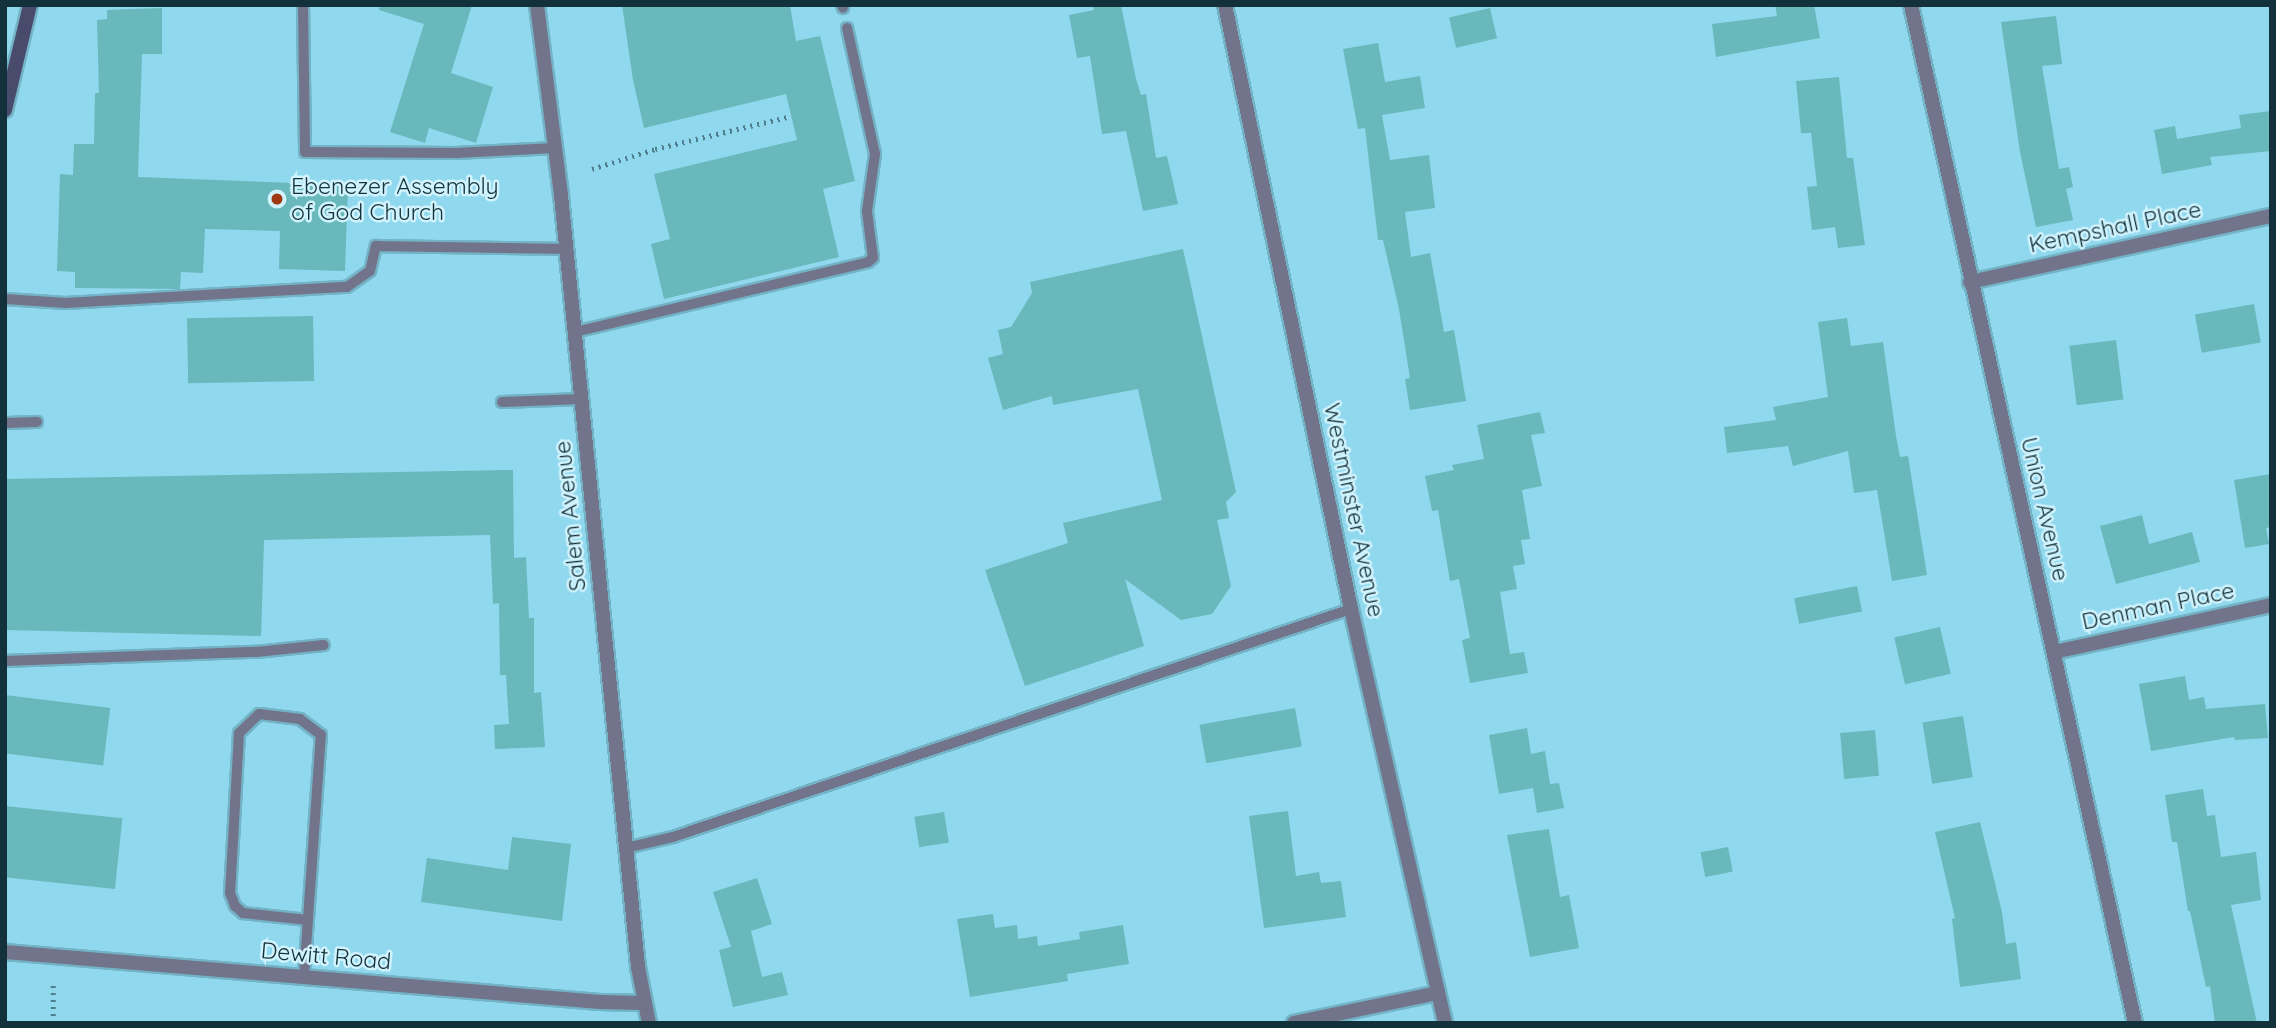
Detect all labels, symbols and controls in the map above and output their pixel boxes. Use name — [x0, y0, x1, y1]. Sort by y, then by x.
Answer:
place label: Ebenezer Assembly of God Church — [291, 172, 499, 226]
marker: Ebenezer Assembly of God Church — [269, 191, 285, 207]
street label: Kempshall Place — [2026, 195, 2204, 259]
street label: Westminster Avenue — [1318, 401, 1390, 619]
street label: Union Avenue — [2015, 434, 2075, 584]
street label: Salem Avenue — [548, 440, 592, 592]
street label: Denman Place — [2079, 576, 2237, 636]
street label: Dewitt Road — [260, 937, 392, 975]

